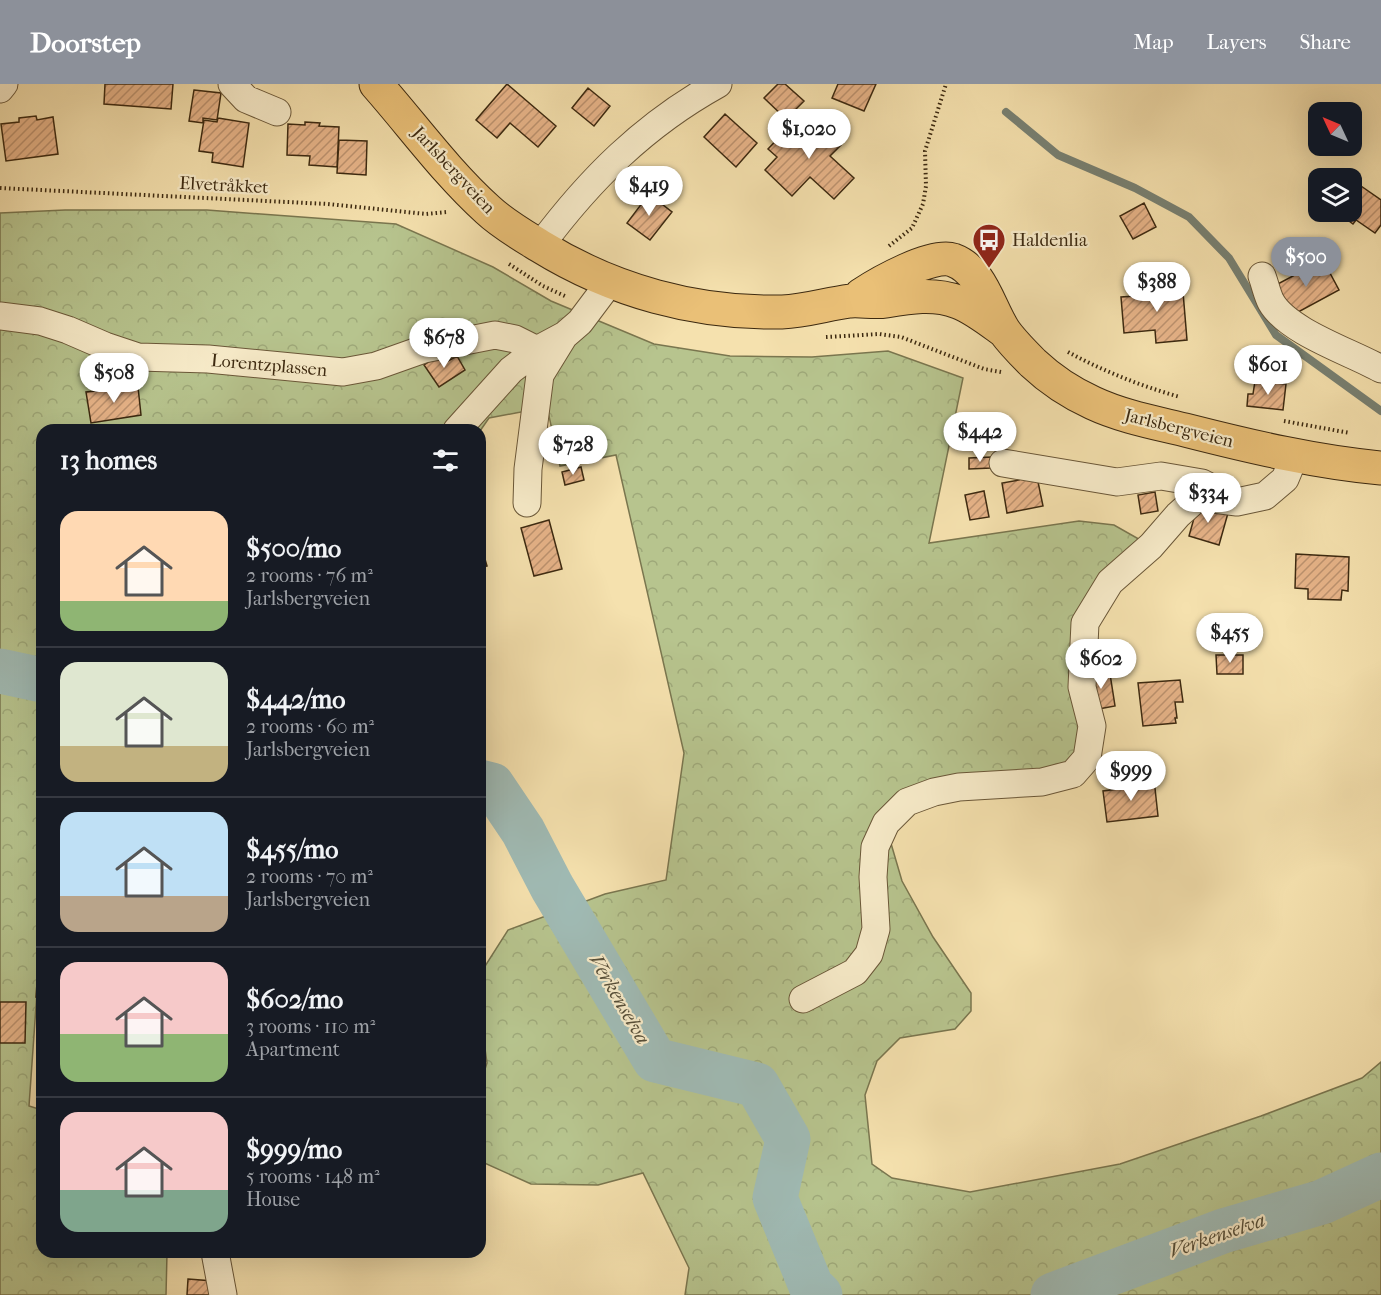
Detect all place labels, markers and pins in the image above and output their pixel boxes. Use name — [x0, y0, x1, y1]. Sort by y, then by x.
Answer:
pin: $1,020 — [760, 109, 858, 160]
pin: $419 — [613, 166, 685, 217]
bus stop icon: Haldenlia — [971, 222, 1007, 269]
place label: Haldenlia — [1012, 230, 1088, 251]
pin: $500 — [1270, 237, 1342, 288]
pin: $388 — [1121, 262, 1193, 313]
pin: $678 — [408, 318, 480, 369]
pin: $601 — [1232, 345, 1304, 396]
pin: $508 — [78, 353, 150, 404]
pin: $442 — [944, 412, 1016, 463]
pin: $728 — [537, 425, 609, 476]
pin: $334 — [1172, 473, 1244, 524]
pin: $455 — [1194, 613, 1266, 664]
pin: $602 — [1065, 639, 1137, 690]
pin: $999 — [1095, 751, 1167, 802]

